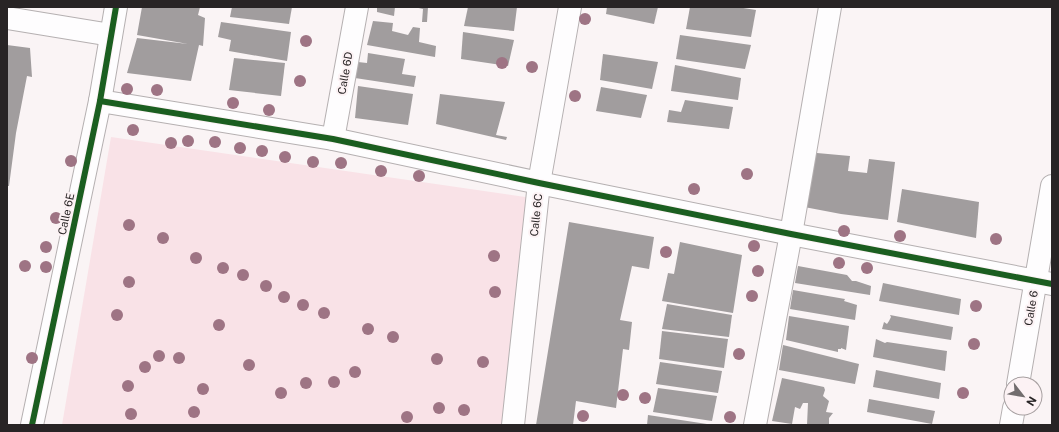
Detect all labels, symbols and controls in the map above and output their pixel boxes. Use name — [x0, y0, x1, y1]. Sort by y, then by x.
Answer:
street label: Calle 6D — [335, 50, 355, 95]
street label: Calle 6E — [56, 192, 76, 236]
street label: Calle 6C — [528, 193, 544, 237]
street label: Calle 6 — [1022, 289, 1040, 327]
north arrow — [1003, 376, 1043, 416]
text: N — [1024, 394, 1039, 408]

